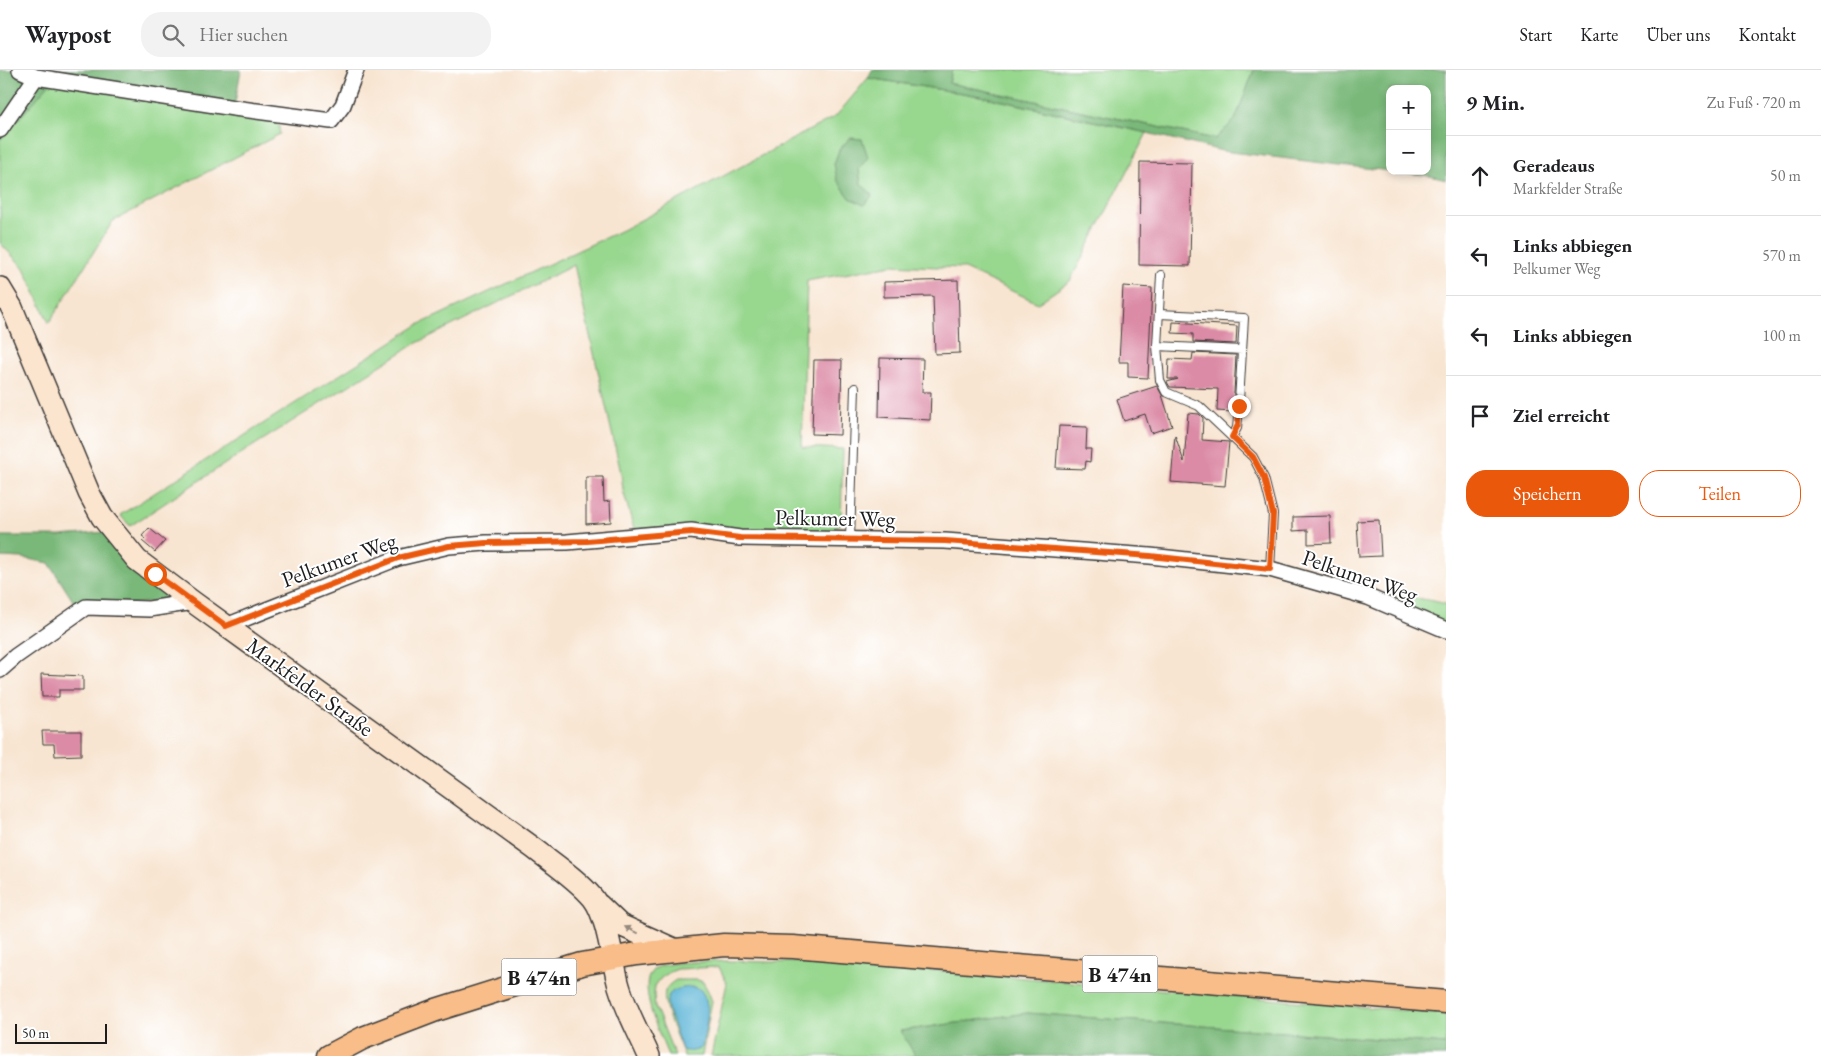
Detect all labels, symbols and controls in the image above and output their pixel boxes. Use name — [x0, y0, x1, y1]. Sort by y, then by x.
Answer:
search box — [141, 12, 491, 57]
text: Waypost — [25, 19, 111, 50]
icon: search — [159, 21, 187, 49]
text: Hier suchen — [199, 22, 288, 47]
text: Start — [1519, 23, 1552, 46]
text: Karte — [1580, 23, 1618, 46]
text: Über uns — [1646, 23, 1710, 46]
text: Kontakt — [1738, 23, 1796, 46]
map controls — [1386, 85, 1431, 175]
button: + — [1386, 85, 1431, 130]
text: 9 Min. — [1466, 89, 1525, 116]
text: Zu Fuß · 720 m — [1707, 92, 1801, 113]
button: − — [1386, 130, 1431, 175]
text: Geradeaus — [1513, 153, 1595, 178]
icon: ahead — [1466, 162, 1494, 190]
text: 50 m — [1770, 165, 1801, 186]
text: Markfelder Straße — [1513, 178, 1622, 199]
text: Links abbiegen — [1513, 233, 1632, 258]
icon: left — [1466, 242, 1494, 270]
text: 570 m — [1762, 245, 1801, 266]
text: Pelkumer Weg — [1513, 258, 1601, 279]
icon: left — [1466, 322, 1494, 350]
text: Links abbiegen — [1513, 323, 1632, 348]
text: 100 m — [1762, 325, 1801, 346]
route end — [1228, 395, 1251, 418]
icon: arrive — [1466, 402, 1494, 430]
text: Ziel erreicht — [1513, 403, 1610, 428]
button: Speichern — [1466, 470, 1629, 517]
button: Teilen — [1639, 470, 1801, 517]
street label: Pelkumer Weg — [775, 502, 896, 534]
street label: Pelkumer Weg — [277, 526, 401, 594]
street label: Pelkumer Weg — [1298, 543, 1422, 609]
route start — [144, 563, 167, 586]
street label: Markfelder Straße — [241, 631, 380, 743]
one-way arrow — [624, 926, 638, 934]
road number: B 474n — [1082, 956, 1158, 992]
road number: B 474n — [502, 959, 576, 996]
scale bar — [15, 1021, 108, 1044]
text: 50 m — [22, 1024, 49, 1042]

